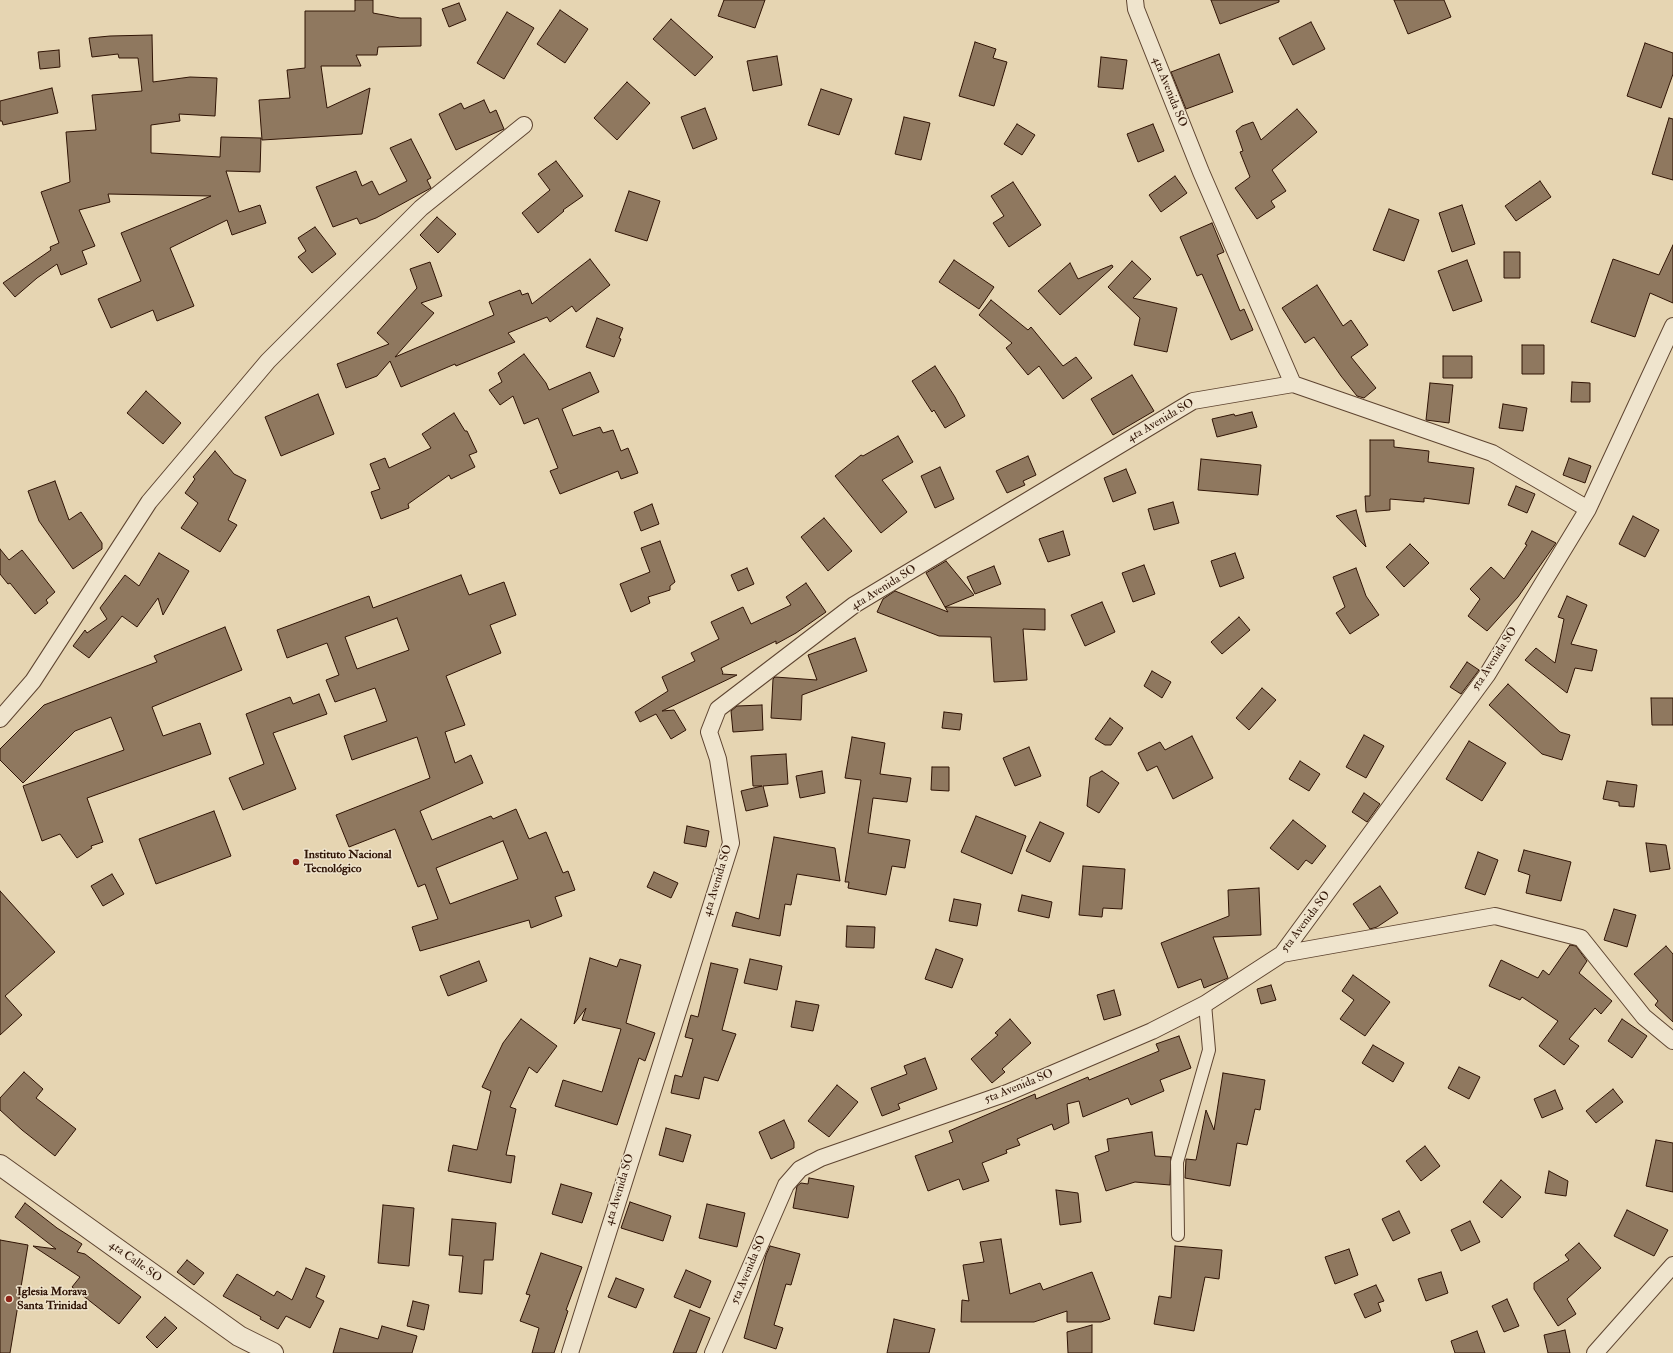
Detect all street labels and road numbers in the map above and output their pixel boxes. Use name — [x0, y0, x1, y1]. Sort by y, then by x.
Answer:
street label: 4ta Avenida SO — [1148, 55, 1190, 129]
street label: 4ta Avenida SO — [1125, 396, 1197, 446]
street label: 4ta Avenida SO — [849, 562, 919, 614]
street label: 5ta Avenida SO — [1469, 624, 1521, 694]
street label: 4ta Avenida SO — [700, 843, 736, 919]
street label: 5ta Avenida SO — [1278, 888, 1334, 956]
street label: 5ta Avenida SO — [982, 1067, 1056, 1107]
street label: 4ta Avenida SO — [602, 1152, 638, 1228]
street label: 5ta Avenida SO — [728, 1234, 770, 1306]
street label: 4ta Calle SO — [106, 1238, 164, 1286]

